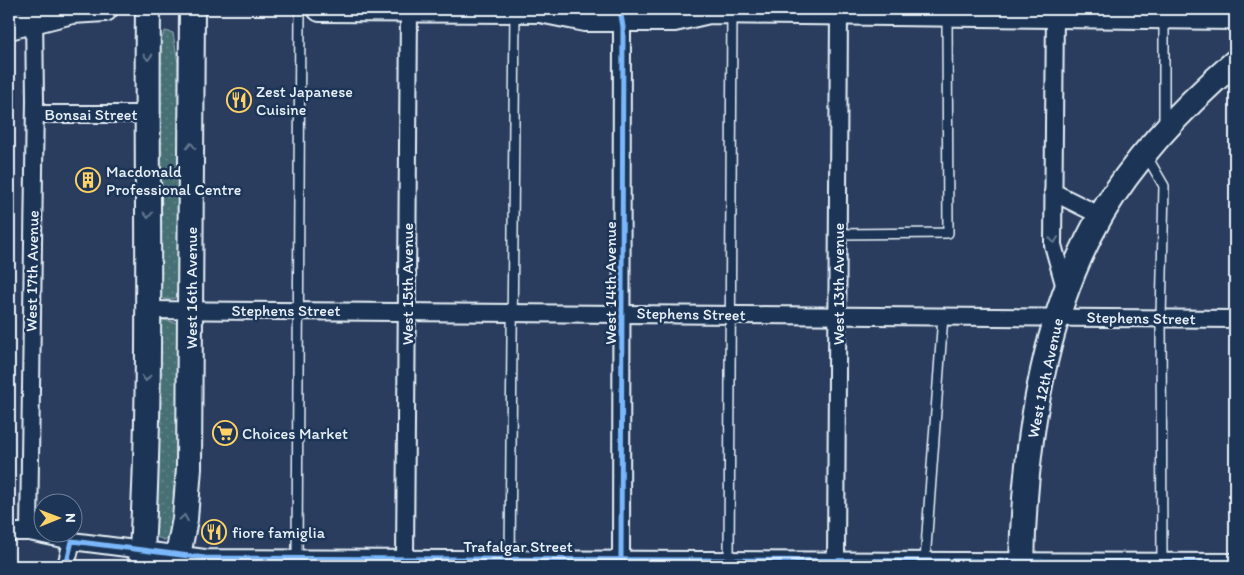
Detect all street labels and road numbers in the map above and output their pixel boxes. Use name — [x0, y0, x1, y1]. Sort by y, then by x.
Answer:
street label: Bonsai Street — [45, 105, 137, 124]
street label: West 17th Avenue — [21, 210, 43, 332]
street label: West 14th Avenue — [601, 221, 620, 345]
street label: West 13th Avenue — [829, 222, 848, 345]
street label: West 15th Avenue — [398, 223, 417, 345]
street label: West 16th Avenue — [182, 227, 201, 349]
street label: Stephens Street — [232, 301, 341, 320]
street label: Stephens Street — [636, 304, 746, 324]
street label: Stephens Street — [1086, 308, 1196, 328]
street label: West 12th Avenue — [1023, 316, 1067, 440]
street label: Trafalgar Street — [463, 537, 573, 556]

